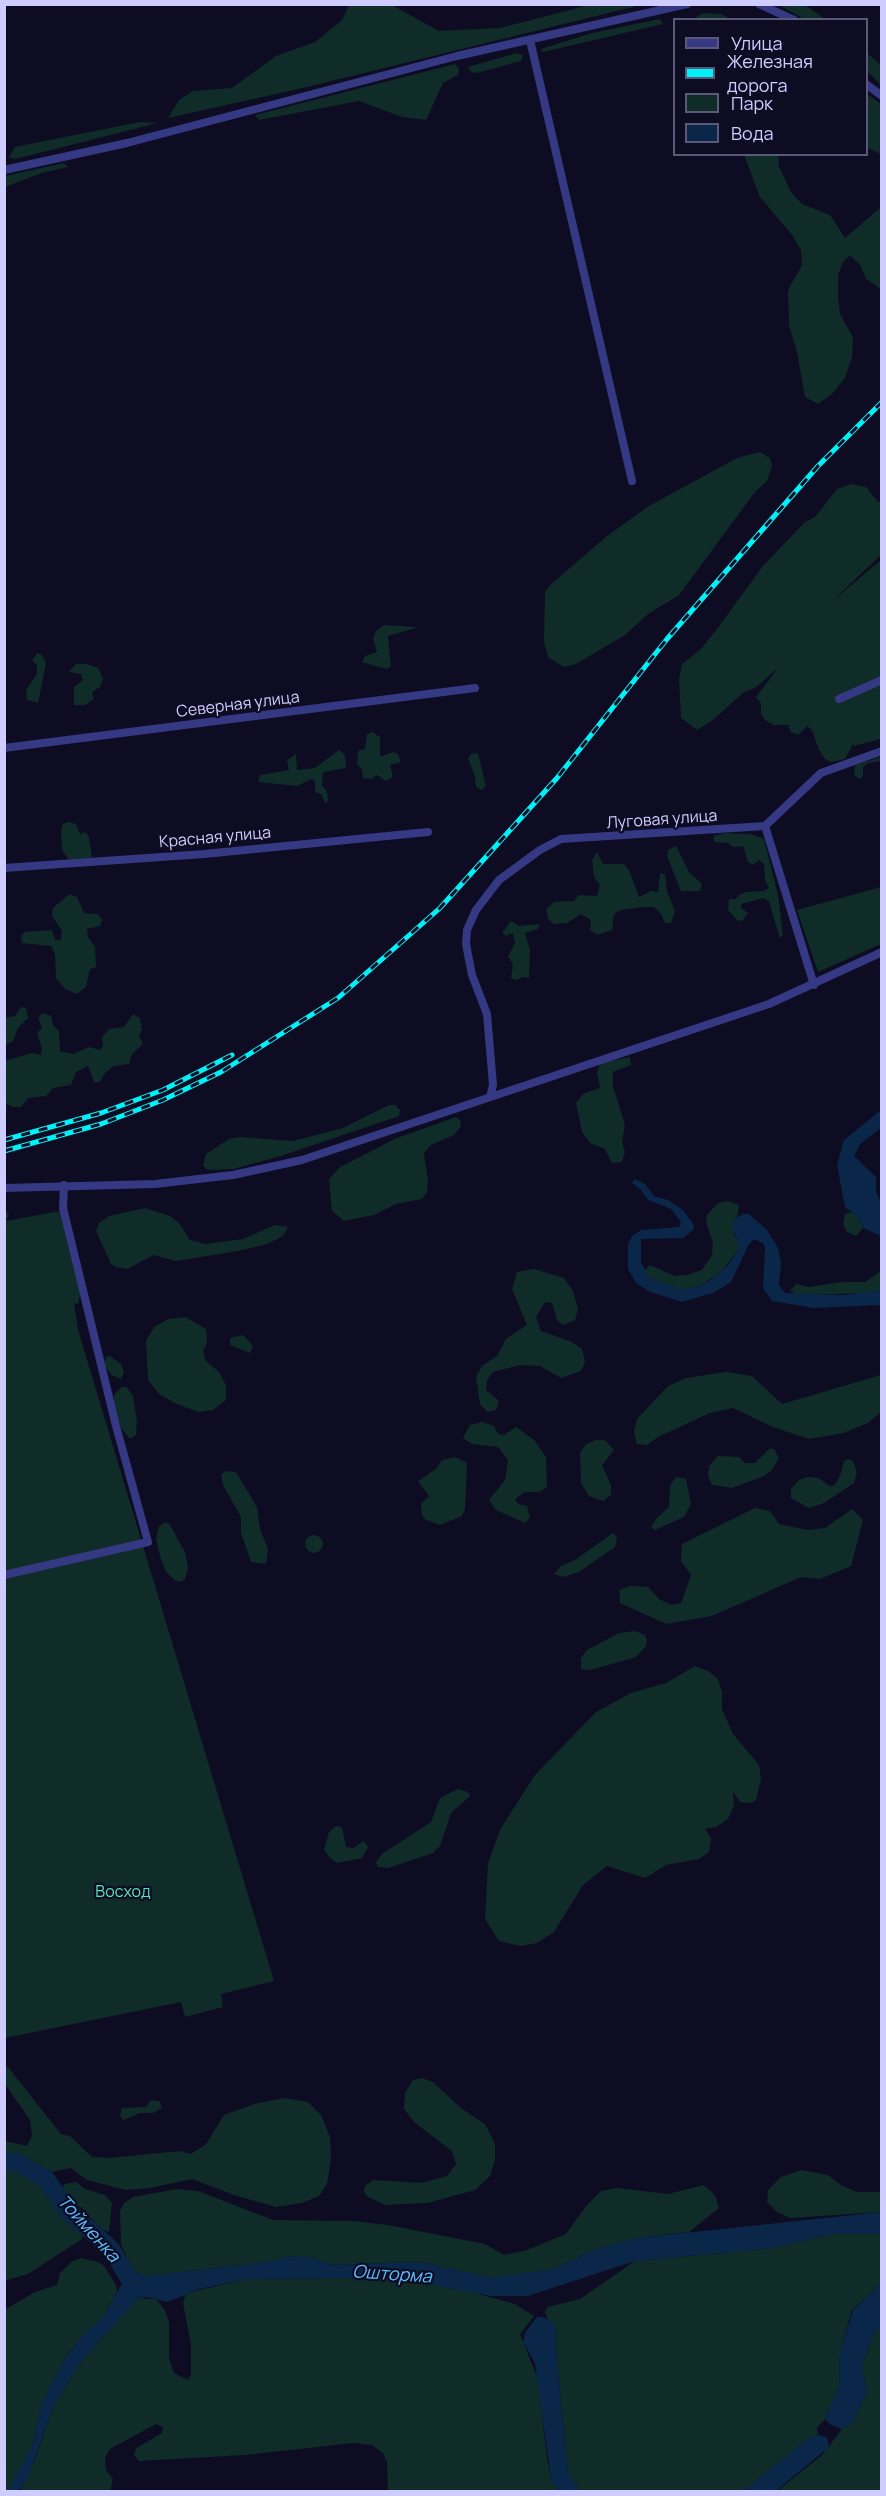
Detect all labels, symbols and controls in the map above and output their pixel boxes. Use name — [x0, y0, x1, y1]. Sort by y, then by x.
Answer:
legend — [673, 18, 868, 156]
text: Улица — [731, 31, 783, 55]
text: Железная дорога — [727, 49, 813, 97]
text: Парк — [731, 91, 773, 115]
text: Вода — [731, 121, 773, 145]
street label: Северная улица — [175, 688, 301, 722]
street label: Луговая улица — [606, 807, 718, 833]
street label: Красная улица — [158, 824, 272, 852]
park label: Восход — [95, 1883, 151, 1903]
water label: Тойменка — [52, 2191, 124, 2267]
water label: Ошторма — [352, 2261, 432, 2289]

